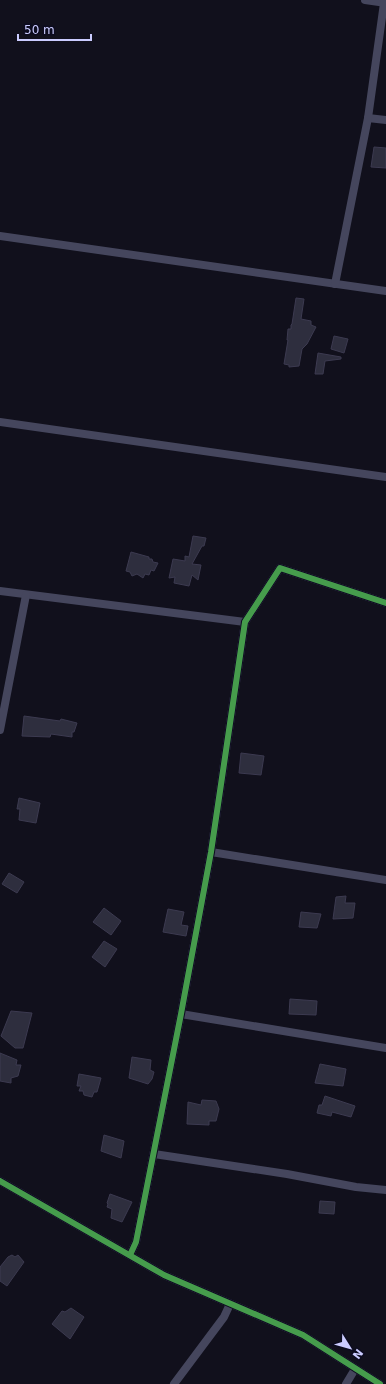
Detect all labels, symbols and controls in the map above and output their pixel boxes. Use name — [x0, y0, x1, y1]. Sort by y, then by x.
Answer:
scale bar — [18, 16, 91, 42]
text: 50 m — [24, 23, 55, 37]
north arrow — [330, 1328, 370, 1368]
text: N — [350, 1346, 366, 1361]

